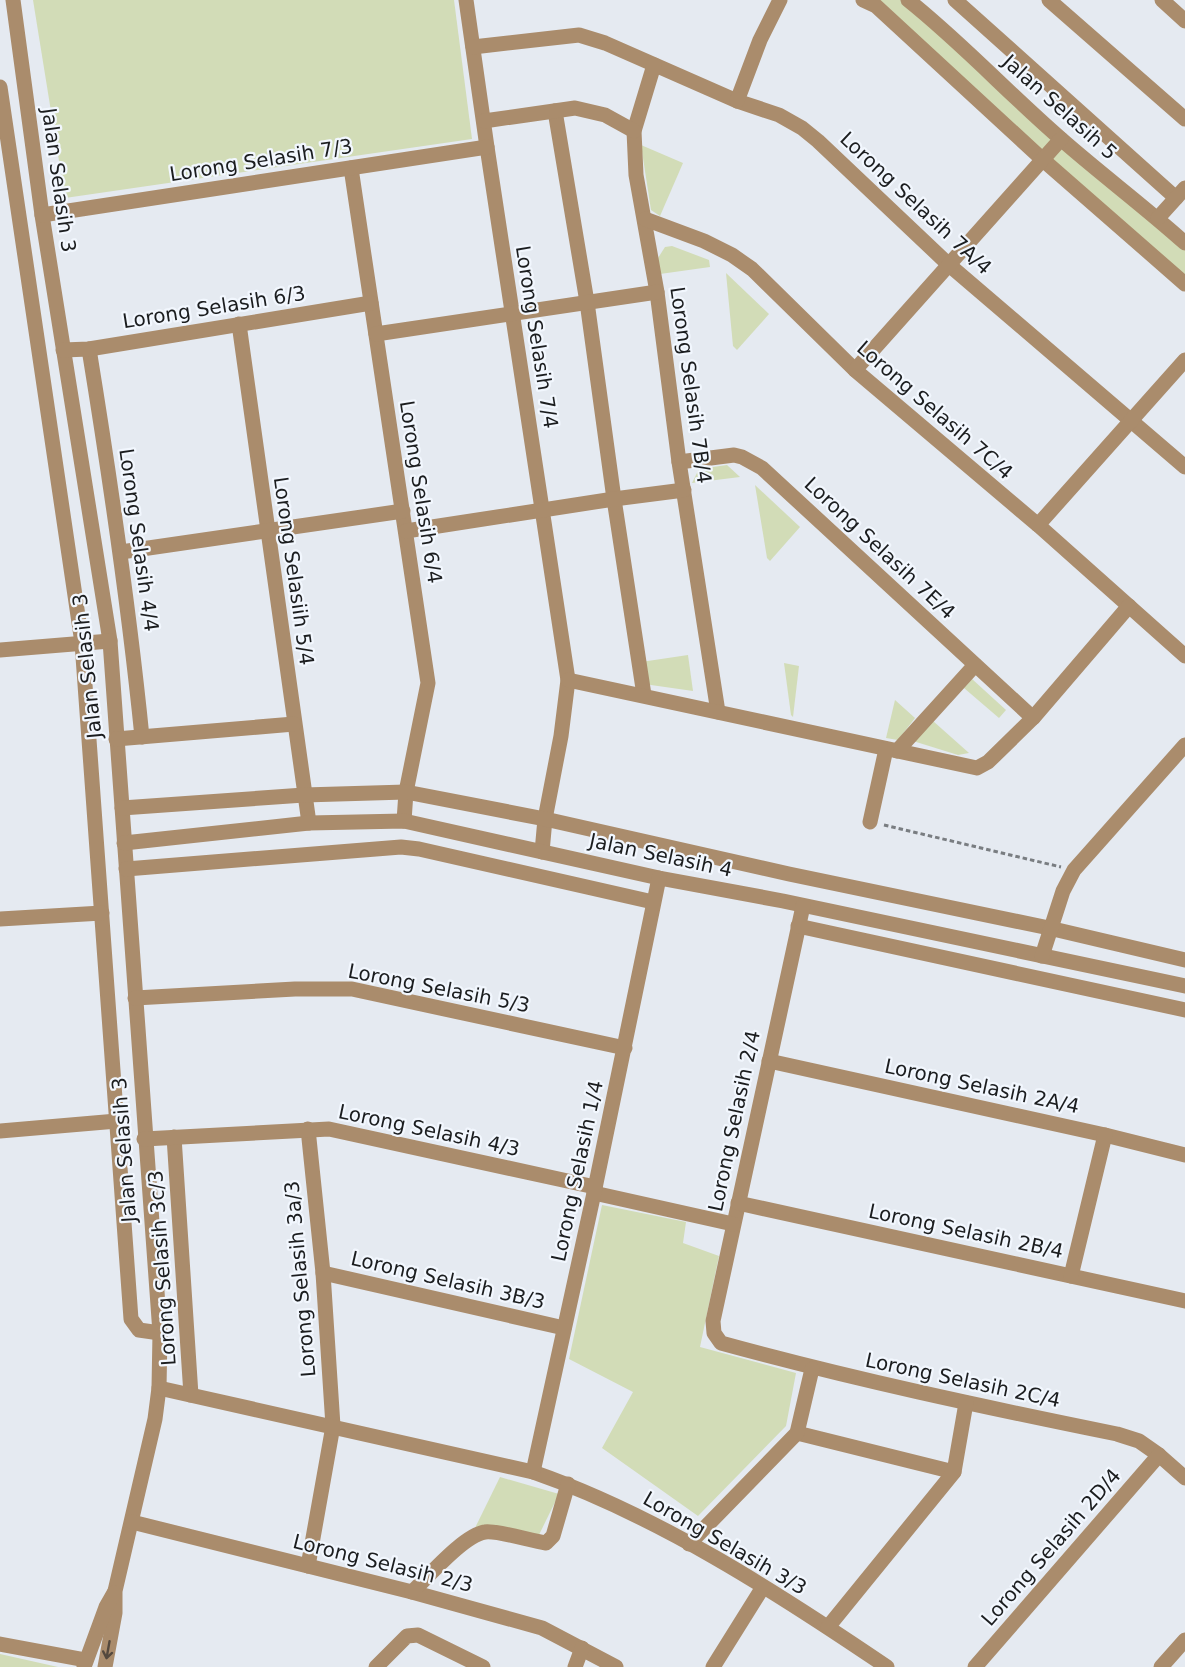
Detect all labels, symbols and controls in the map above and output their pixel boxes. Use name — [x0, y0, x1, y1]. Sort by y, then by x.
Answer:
street label: Jalan Selasih 5 — [996, 48, 1122, 165]
street label: Jalan Selasih 3 — [37, 104, 81, 254]
street label: Lorong Selasih 7A/4 — [835, 127, 997, 279]
street label: Lorong Selasih 7/3 — [168, 134, 354, 186]
street label: Lorong Selasih 7/4 — [511, 244, 563, 430]
street label: Lorong Selasih 6/3 — [121, 281, 307, 333]
street label: Lorong Selasih 7B/4 — [665, 285, 717, 485]
street label: Lorong Selasih 7C/4 — [852, 336, 1018, 484]
street label: Lorong Selasih 6/4 — [395, 399, 447, 585]
street label: Lorong Selasih 4/4 — [114, 447, 164, 633]
street label: Lorong Selasih 7E/4 — [800, 472, 960, 624]
street label: Lorong Selasiih 5/4 — [269, 475, 319, 667]
street label: Jalan Selasih 3 — [67, 592, 107, 742]
street label: Jalan Selasih 4 — [585, 828, 735, 882]
street label: Lorong Selasih 5/3 — [346, 959, 532, 1017]
street label: Lorong Selasih 2/4 — [703, 1028, 765, 1214]
street label: Lorong Selasih 2A/4 — [882, 1054, 1082, 1118]
street label: Jalan Selasih 3 — [107, 1077, 141, 1225]
street label: Lorong Selasih 1/4 — [546, 1078, 608, 1264]
street label: Lorong Selasih 4/3 — [336, 1099, 522, 1161]
street label: Lorong Selasih 3c/3 — [143, 1170, 181, 1366]
street label: Lorong Selasih 3a/3 — [279, 1180, 321, 1378]
street label: Lorong Selasih 2B/4 — [866, 1199, 1066, 1263]
street label: Lorong Selasih 3B/3 — [349, 1246, 547, 1314]
street label: Lorong Selasih 2C/4 — [863, 1348, 1063, 1412]
street label: Lorong Selasih 2D/4 — [976, 1464, 1126, 1630]
street label: Lorong Selasih 3/3 — [639, 1486, 811, 1600]
street label: Lorong Selasih 2/3 — [290, 1529, 476, 1597]
one-way arrow — [102, 1639, 113, 1659]

